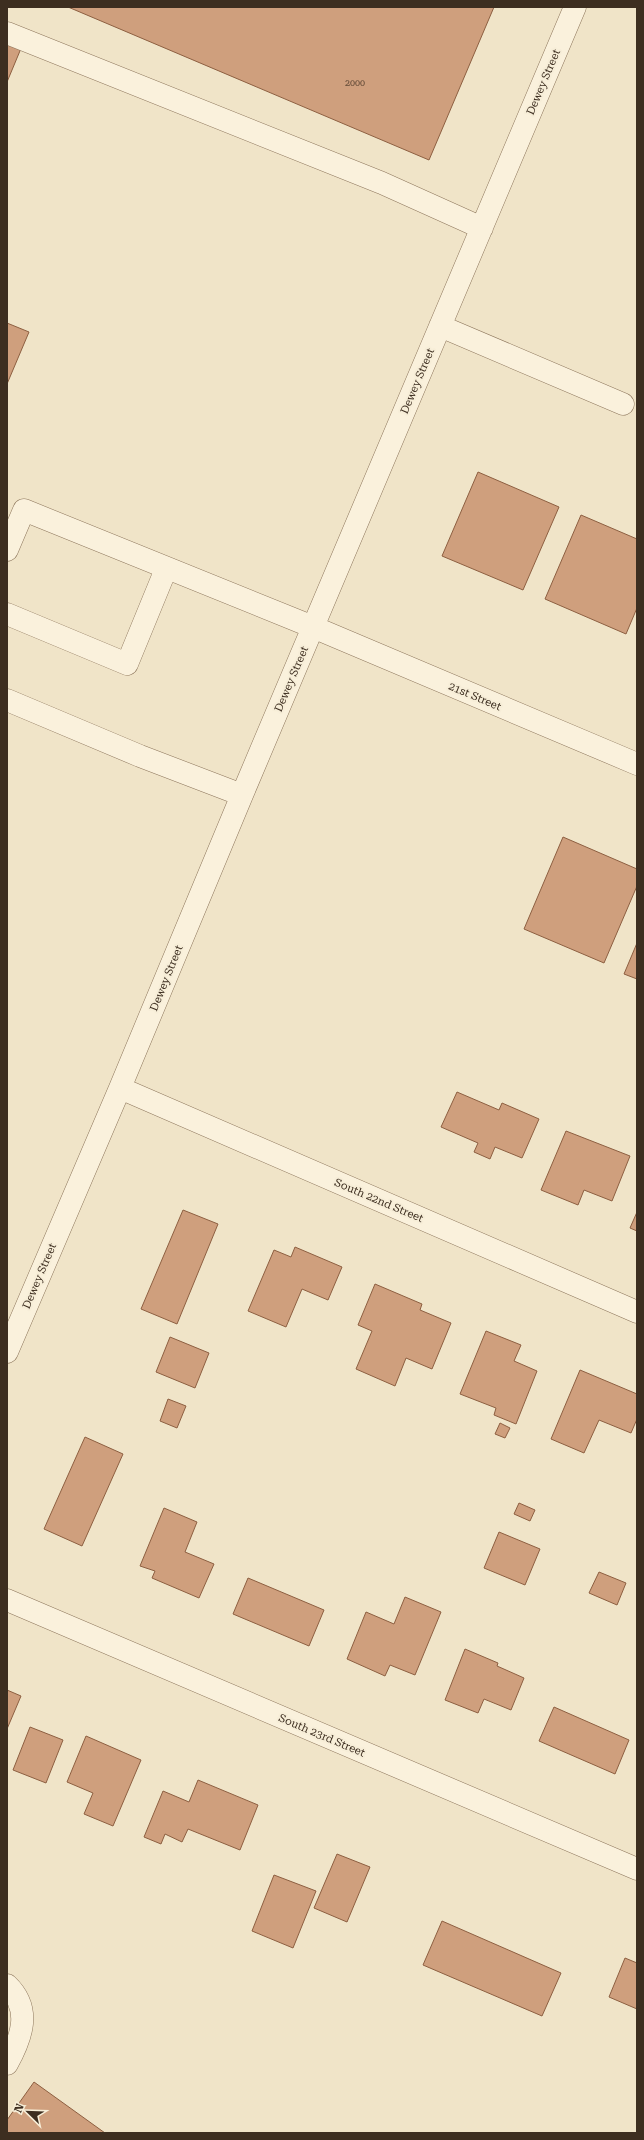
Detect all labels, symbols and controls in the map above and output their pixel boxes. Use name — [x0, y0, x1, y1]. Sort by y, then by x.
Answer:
street label: Dewey Street — [524, 47, 563, 117]
house number: 2000 — [345, 78, 365, 88]
street label: Dewey Street — [398, 346, 437, 416]
street label: Dewey Street — [272, 644, 311, 714]
street label: 21st Street — [446, 680, 503, 713]
street label: Dewey Street — [147, 943, 186, 1013]
street label: South 22nd Street — [332, 1176, 425, 1225]
street label: Dewey Street — [20, 1241, 59, 1311]
street label: South 23rd Street — [277, 1711, 367, 1760]
north arrow — [8, 2092, 48, 2132]
text: N — [12, 2101, 27, 2115]

